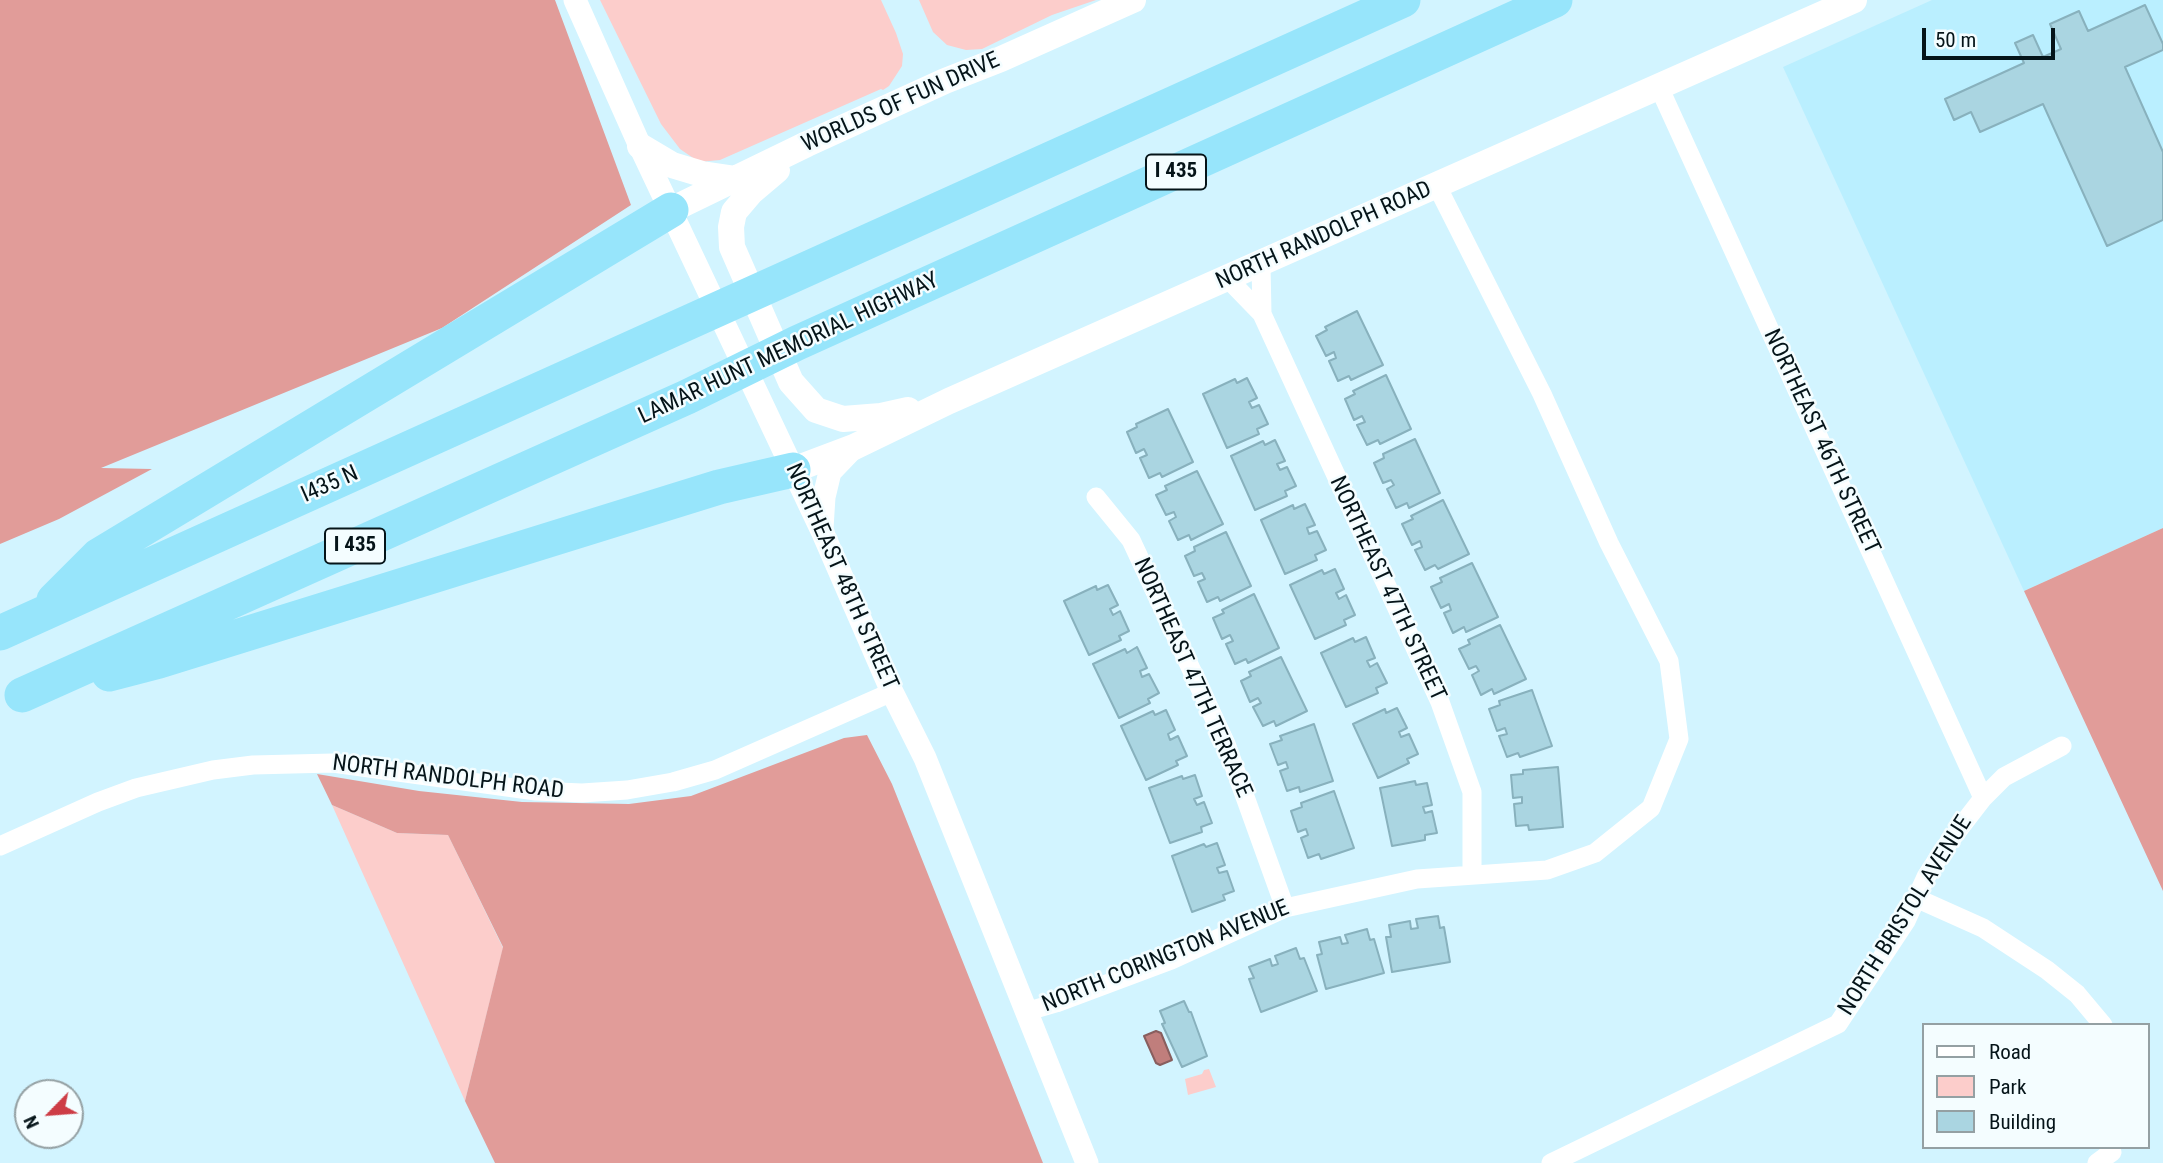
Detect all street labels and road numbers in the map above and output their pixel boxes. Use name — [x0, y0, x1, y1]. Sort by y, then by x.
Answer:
street label: WORLDS OF FUN DRIVE — [798, 47, 1004, 159]
road number: I 435 — [1146, 154, 1206, 190]
street label: NORTH RANDOLPH ROAD — [1212, 176, 1436, 296]
street label: LAMAR HUNT MEMORIAL HIGHWAY — [635, 267, 943, 431]
street label: NORTHEAST 46TH STREET — [1757, 325, 1885, 559]
street label: I435 N — [297, 460, 363, 510]
street label: NORTHEAST 48TH STREET — [779, 460, 903, 694]
street label: NORTHEAST 47TH STREET — [1323, 472, 1451, 706]
road number: I 435 — [325, 528, 385, 564]
street label: NORTHEAST 47TH TERRACE — [1127, 554, 1257, 802]
street label: NORTH RANDOLPH ROAD — [331, 750, 565, 806]
street label: NORTH BRISTOL AVENUE — [1833, 811, 1979, 1021]
street label: NORTH CORINGTON AVENUE — [1039, 895, 1293, 1019]

